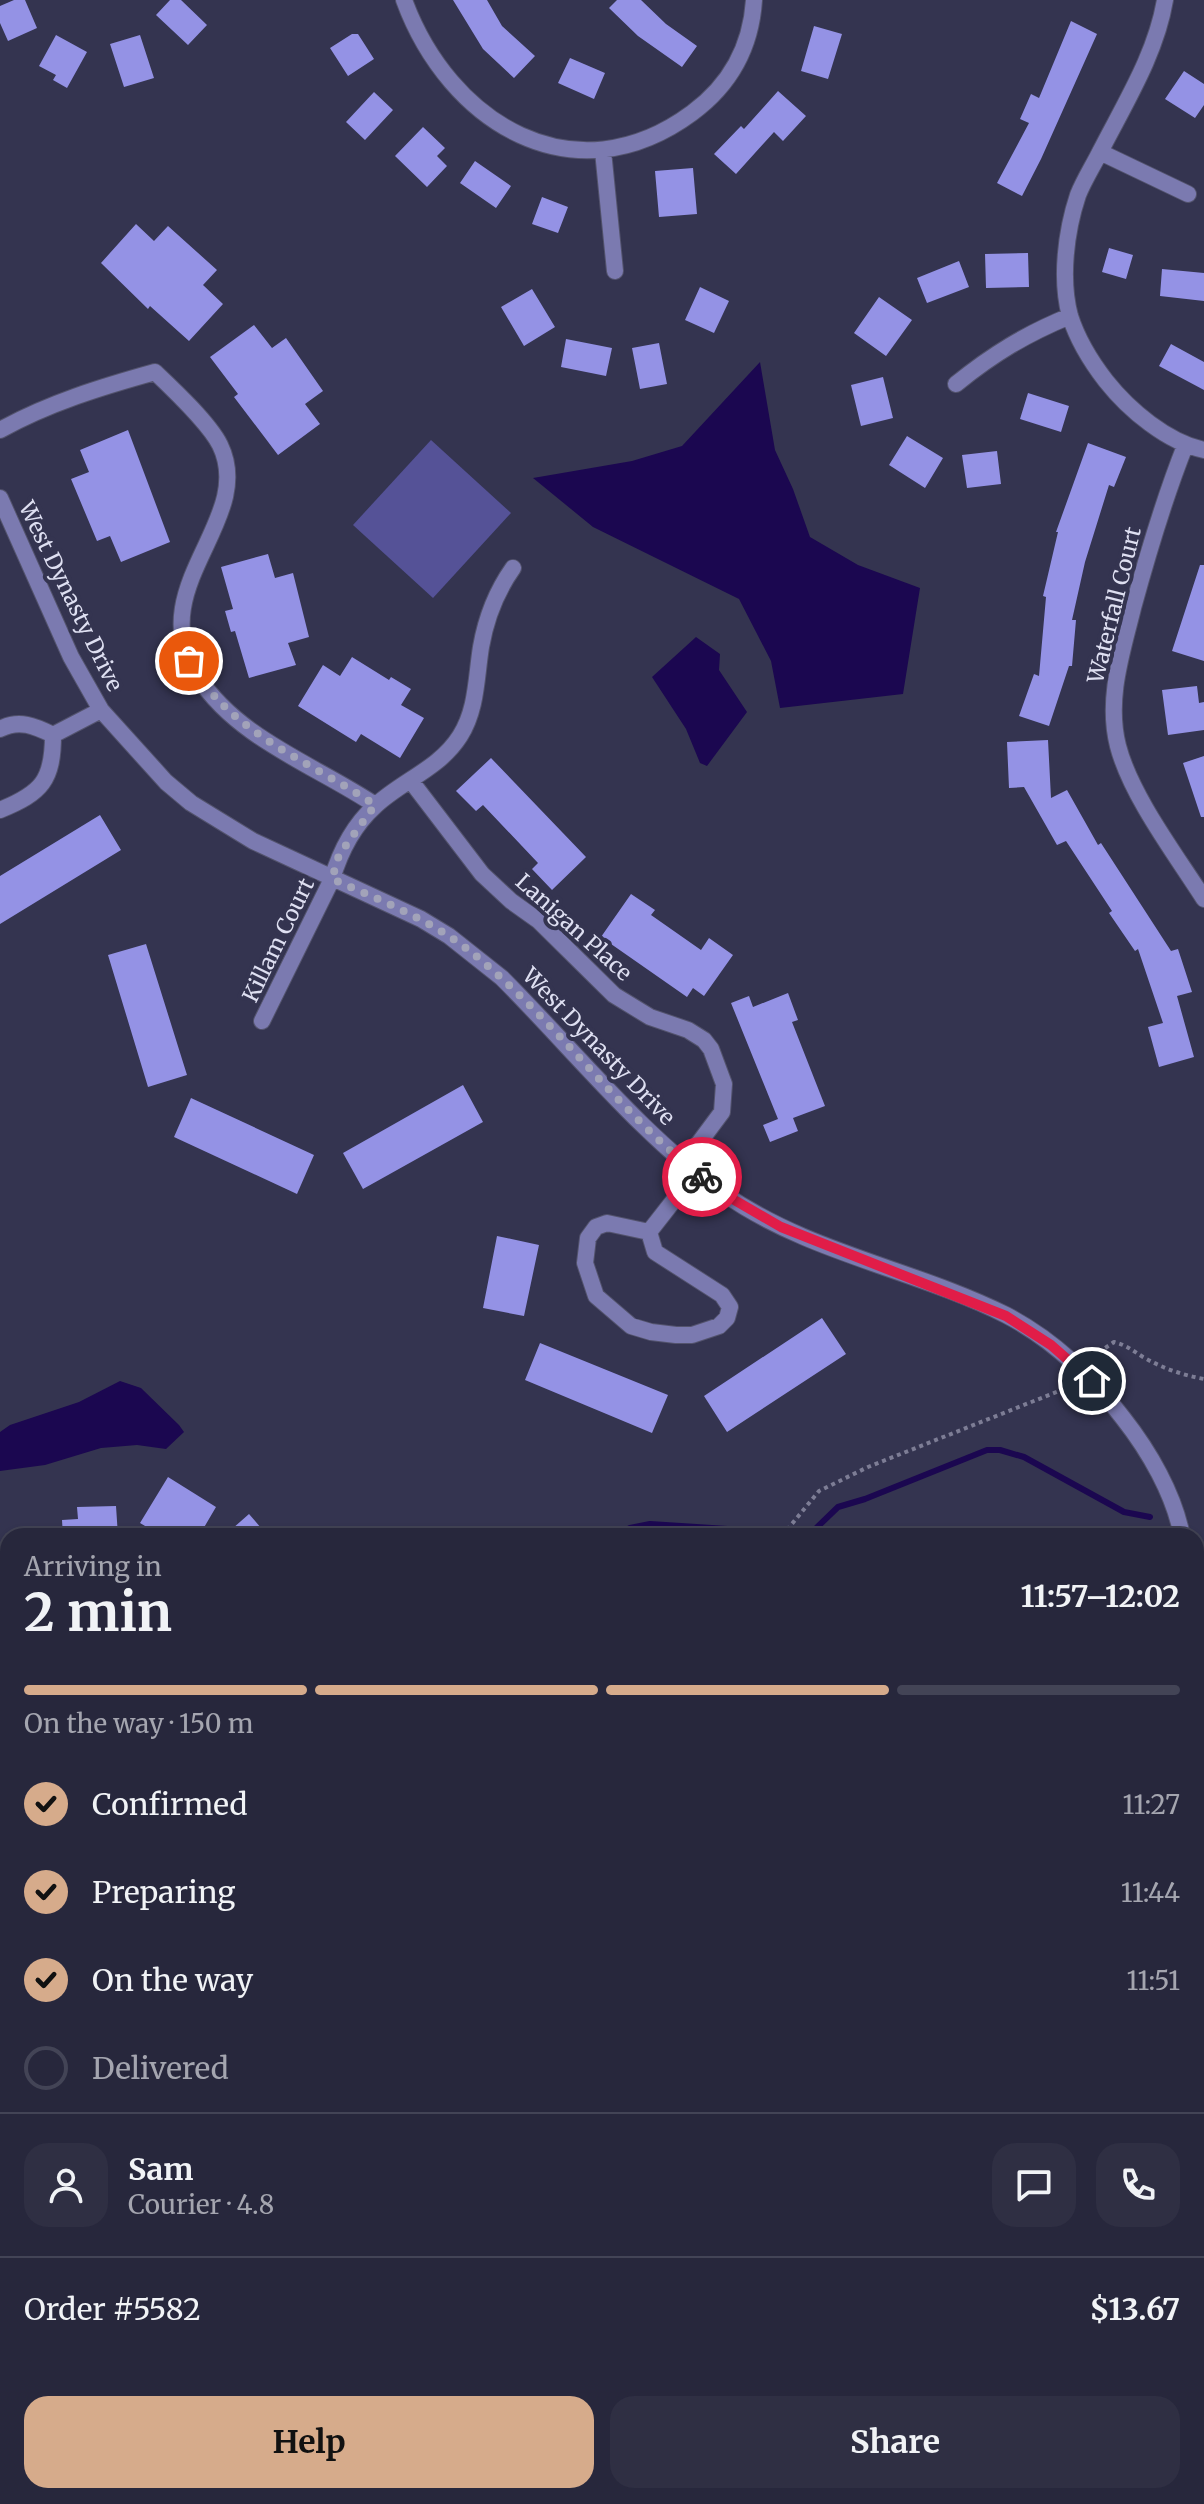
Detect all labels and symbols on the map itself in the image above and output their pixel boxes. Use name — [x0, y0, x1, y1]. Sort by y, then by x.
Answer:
street label: West Dynasty Drive — [12, 495, 129, 696]
street label: Waterfall Court — [1081, 523, 1147, 687]
pin — [155, 627, 223, 695]
street label: Lanigan Place — [510, 867, 638, 987]
street label: Killam Court — [236, 873, 320, 1007]
street label: West Dynasty Drive — [516, 961, 681, 1131]
courier — [662, 1137, 742, 1217]
pin — [1058, 1347, 1126, 1415]

